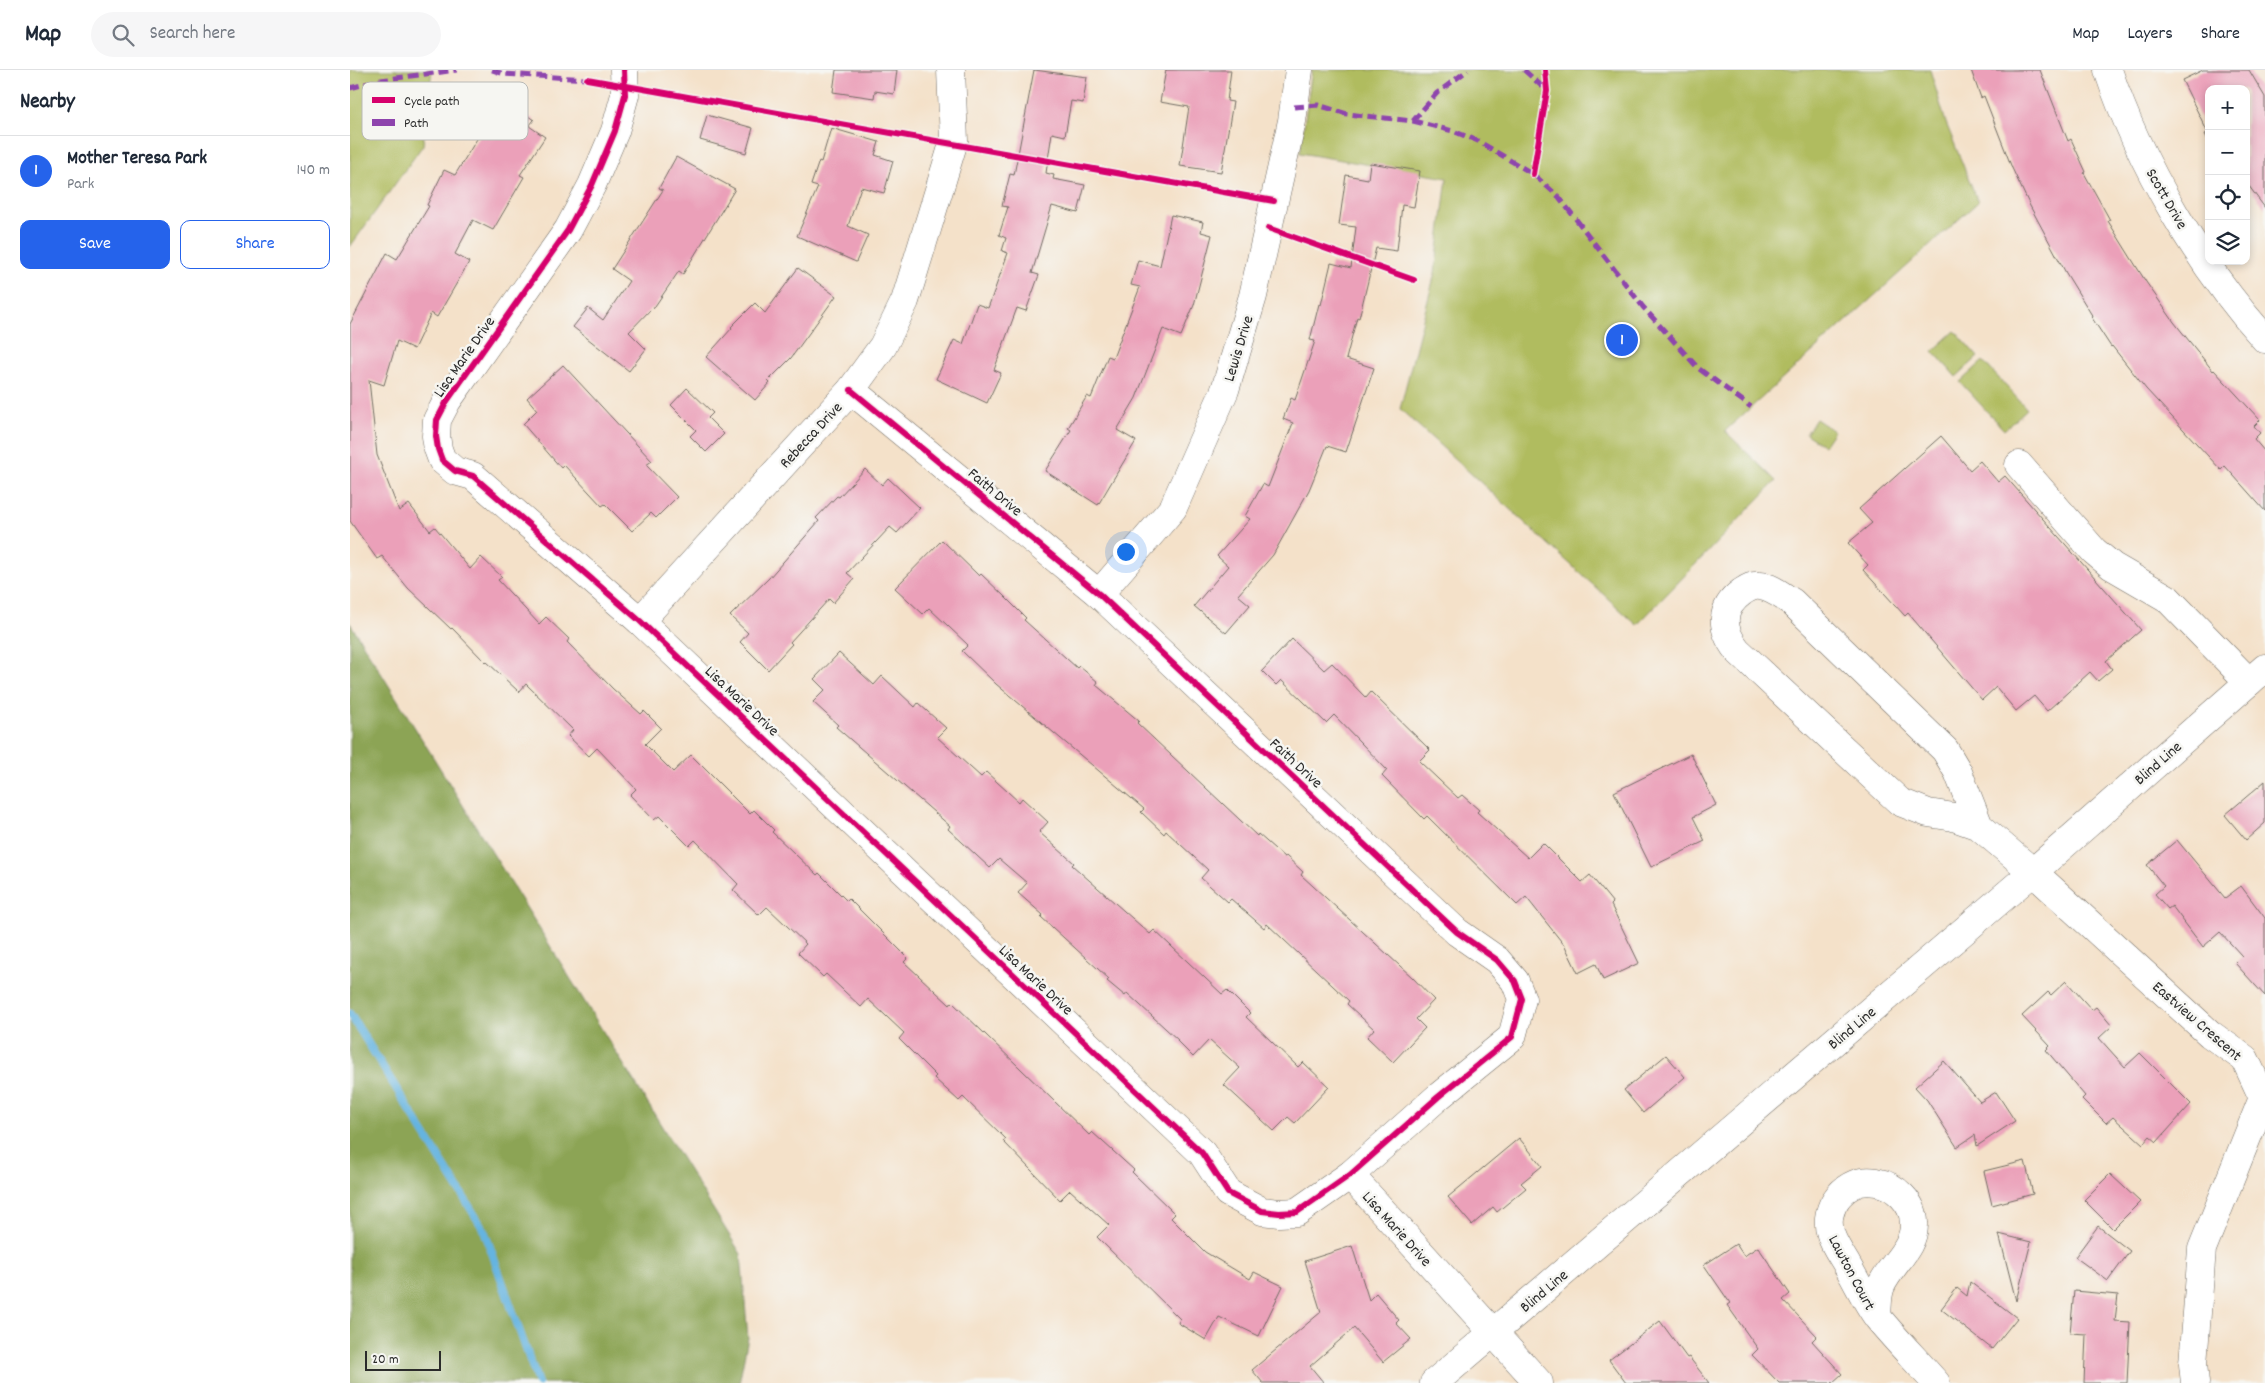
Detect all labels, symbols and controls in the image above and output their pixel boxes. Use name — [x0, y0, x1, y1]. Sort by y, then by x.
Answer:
search box — [91, 12, 441, 57]
text: Map — [25, 18, 61, 52]
icon: search — [109, 21, 137, 49]
text: Search here — [149, 21, 235, 48]
text: Map — [2072, 22, 2099, 47]
text: Layers — [2127, 22, 2173, 47]
text: Share — [2201, 22, 2240, 47]
legend — [362, 82, 528, 140]
map controls — [2205, 85, 2250, 265]
button: + — [2205, 85, 2250, 130]
text: Nearby — [20, 88, 75, 118]
text: Cycle path — [404, 92, 460, 112]
text: Path — [404, 114, 429, 134]
button: − — [2205, 130, 2250, 175]
text: Mother Teresa Park — [67, 146, 207, 173]
text: 1 — [34, 159, 38, 182]
text: 140 m — [296, 159, 330, 182]
street label: Scott Drive — [2139, 165, 2193, 234]
text: Park — [67, 173, 94, 196]
button: locate — [2205, 175, 2250, 220]
button: Save — [20, 220, 170, 269]
button: Share — [180, 220, 330, 269]
button: layers — [2205, 220, 2250, 265]
street label: Lisa Marie Drive — [428, 312, 502, 403]
street label: Lewis Drive — [1218, 313, 1260, 385]
pin: 1 — [1606, 321, 1638, 359]
street label: Rebecca Drive — [775, 397, 849, 474]
street label: Faith Drive — [962, 463, 1027, 523]
your location — [1113, 539, 1139, 565]
street label: Lisa Marie Drive — [699, 661, 784, 743]
street label: Faith Drive — [1264, 733, 1327, 795]
street label: Blind Line — [2130, 737, 2188, 791]
street label: Lisa Marie Drive — [993, 940, 1078, 1022]
street label: Eastview Crescent — [2146, 976, 2246, 1067]
street label: Blind Line — [1823, 1002, 1882, 1056]
street label: Lisa Marie Drive — [1356, 1187, 1436, 1273]
street label: Lawton Court — [1821, 1231, 1880, 1315]
street label: Blind Line — [1515, 1265, 1574, 1319]
scale bar — [365, 1348, 441, 1371]
text: 20 m — [372, 1350, 399, 1370]

